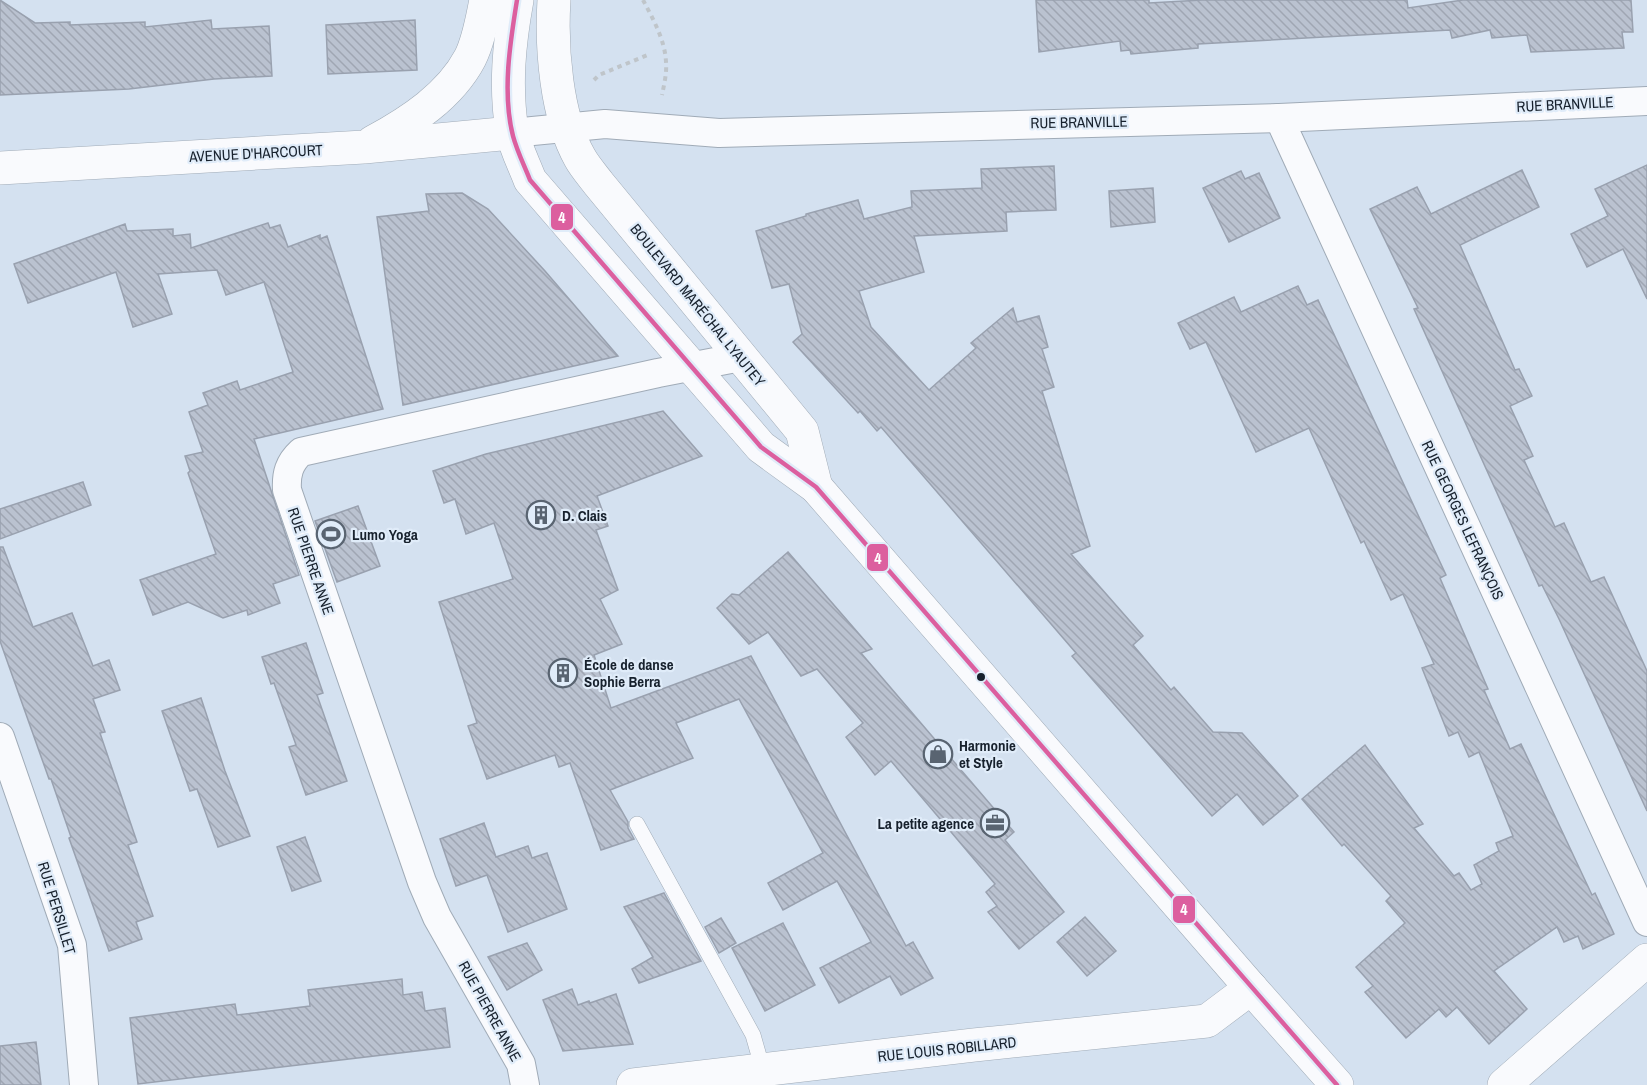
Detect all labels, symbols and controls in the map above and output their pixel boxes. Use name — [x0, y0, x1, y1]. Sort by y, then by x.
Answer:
street label: RUE BRANVILLE — [1516, 91, 1614, 117]
street label: RUE BRANVILLE — [1030, 111, 1128, 133]
street label: AVENUE D'HARCOURT — [188, 139, 324, 167]
line badge: 4 — [550, 203, 574, 231]
text: 4 — [558, 206, 566, 228]
street label: BOULEVARD MARÉCHAL LYAUTEY — [626, 219, 771, 391]
street label: RUE GEORGES LEFRANÇOIS — [1417, 437, 1509, 603]
building icon: D. Clais — [525, 499, 557, 531]
street label: RUE PIERRE ANNE — [283, 505, 339, 617]
place label: D. Clais — [562, 505, 607, 526]
sports icon: Lumo Yoga — [315, 518, 347, 550]
place label: Lumo Yoga — [352, 524, 418, 545]
line badge: 4 — [866, 543, 889, 572]
text: 4 — [874, 547, 882, 569]
place label: École de danse Sophie Berra — [584, 654, 674, 692]
building icon: École de danse Sophie Berra — [547, 657, 579, 689]
unlabelled marker — [975, 671, 987, 683]
place label: Harmonie et Style — [959, 735, 1016, 773]
shop icon: Harmonie et Style — [922, 738, 954, 770]
office icon: La petite agence — [979, 807, 1011, 839]
place label: La petite agence — [878, 813, 974, 834]
street label: RUE PERSILLET — [33, 859, 81, 957]
line badge: 4 — [1172, 895, 1196, 924]
text: 4 — [1180, 898, 1188, 920]
street label: RUE PIERRE ANNE — [454, 957, 526, 1065]
street label: RUE LOUIS ROBILLARD — [877, 1031, 1018, 1067]

